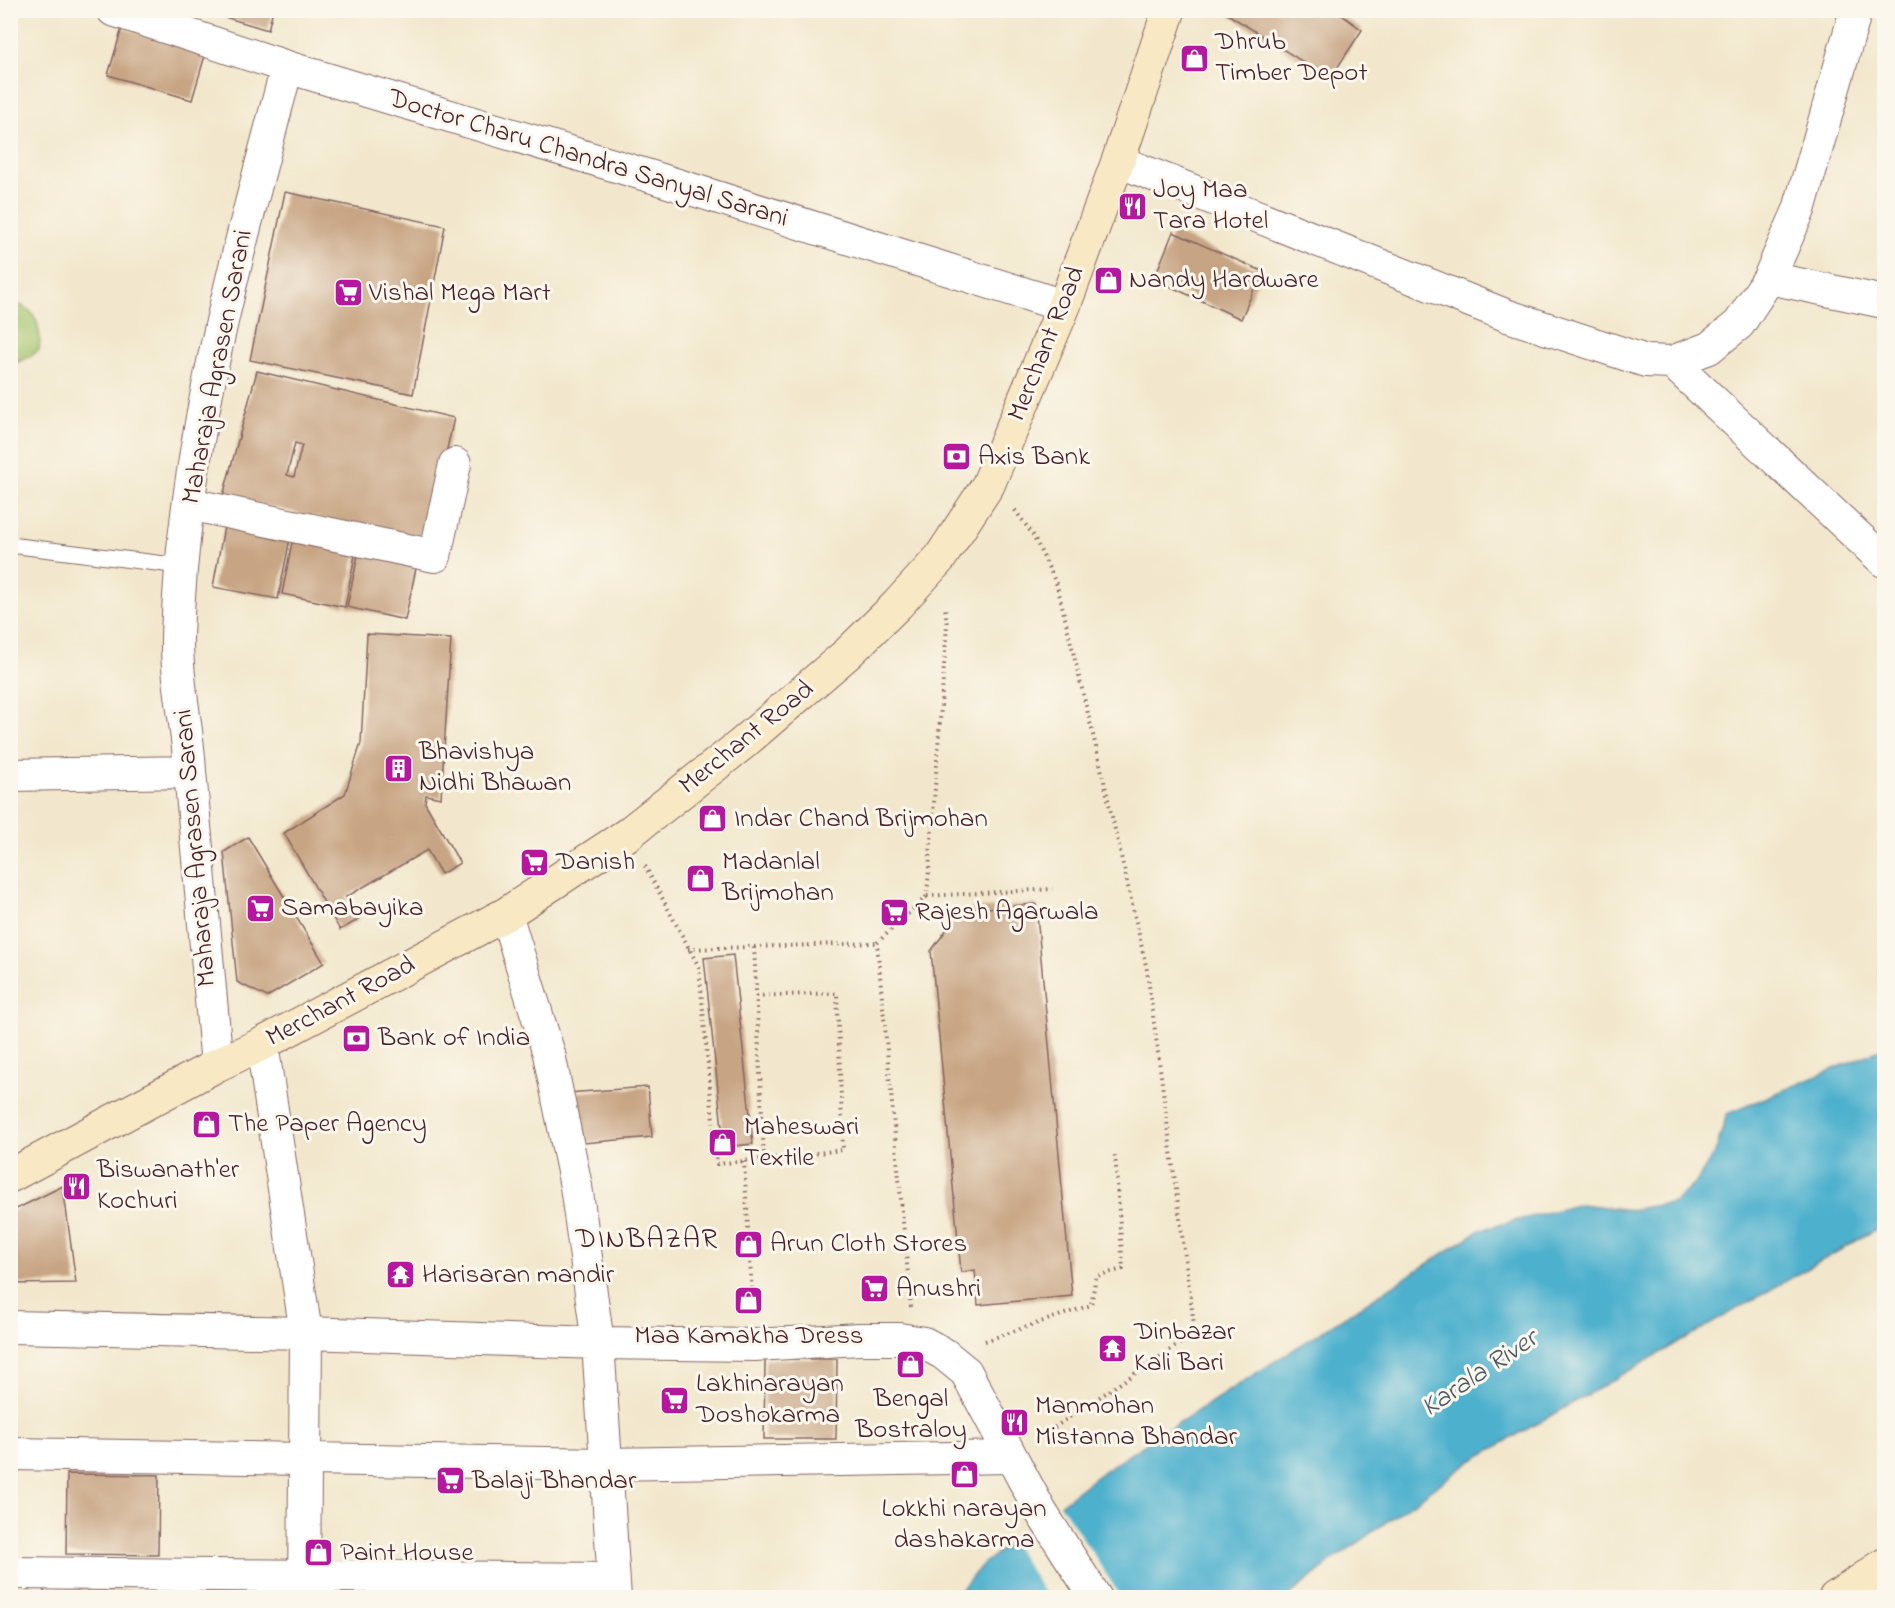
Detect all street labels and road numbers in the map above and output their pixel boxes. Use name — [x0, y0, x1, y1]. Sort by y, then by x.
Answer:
street label: Doctor Charu Chandra Sanyal Sarani — [382, 79, 793, 239]
street label: Maharaja Agrasen Sarani — [172, 226, 264, 508]
street label: Merchant Road — [998, 261, 1096, 427]
street label: Merchant Road — [671, 671, 823, 805]
street label: Maharaja Agrasen Sarani — [164, 707, 228, 989]
street label: Merchant Road — [259, 946, 423, 1058]

